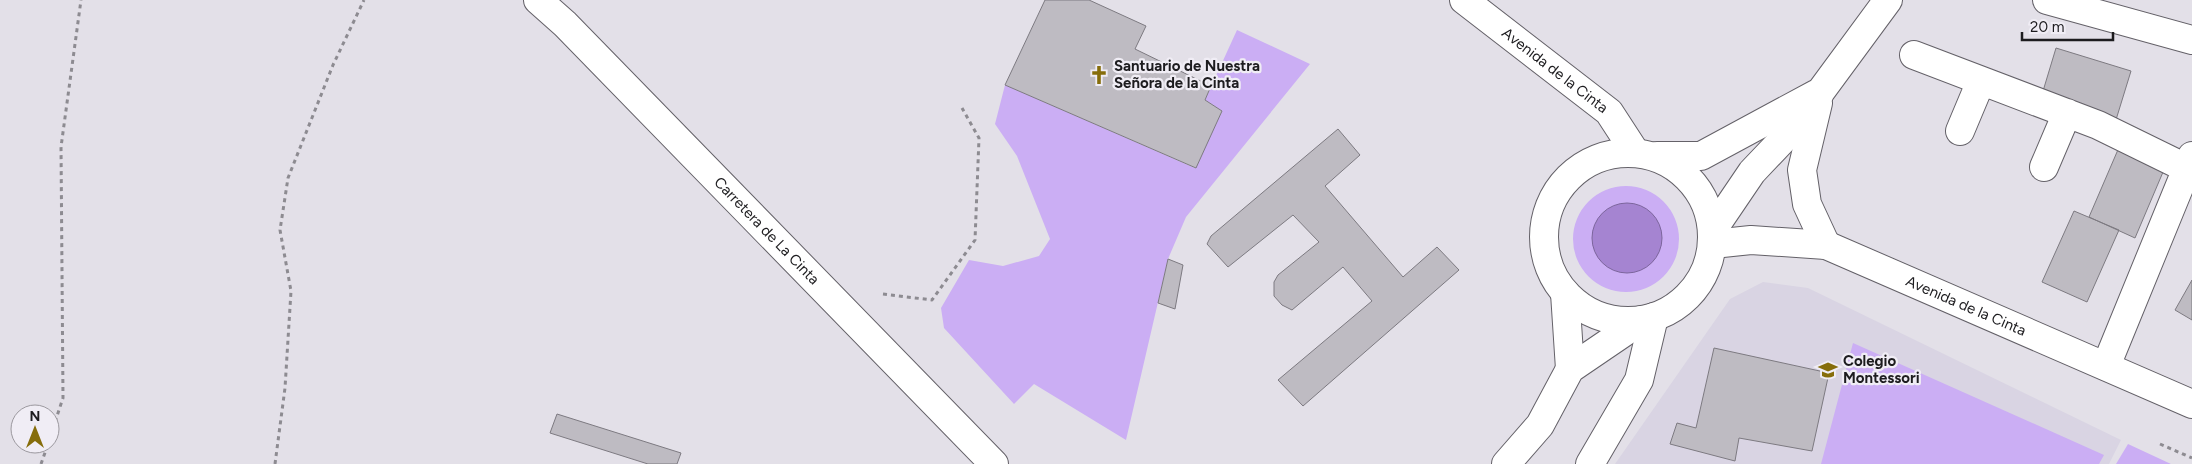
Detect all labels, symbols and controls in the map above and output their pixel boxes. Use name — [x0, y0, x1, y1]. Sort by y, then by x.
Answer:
scale bar — [2022, 10, 2113, 42]
text: 20 m — [2030, 18, 2064, 36]
street label: Avenida de la Cinta — [1498, 24, 1612, 117]
place label: Santuario de Nuestra Señora de la Cinta — [1114, 57, 1260, 92]
church icon: Santuario de Nuestra Señora de la Cinta — [1088, 64, 1110, 86]
street label: Carretera de La Cinta — [710, 173, 823, 288]
street label: Avenida de la Cinta — [1903, 272, 2029, 340]
place label: Colegio Montessori — [1843, 352, 1920, 387]
school or university icon: Colegio Montessori — [1817, 359, 1839, 381]
north arrow — [10, 404, 60, 454]
text: N — [30, 408, 40, 425]

